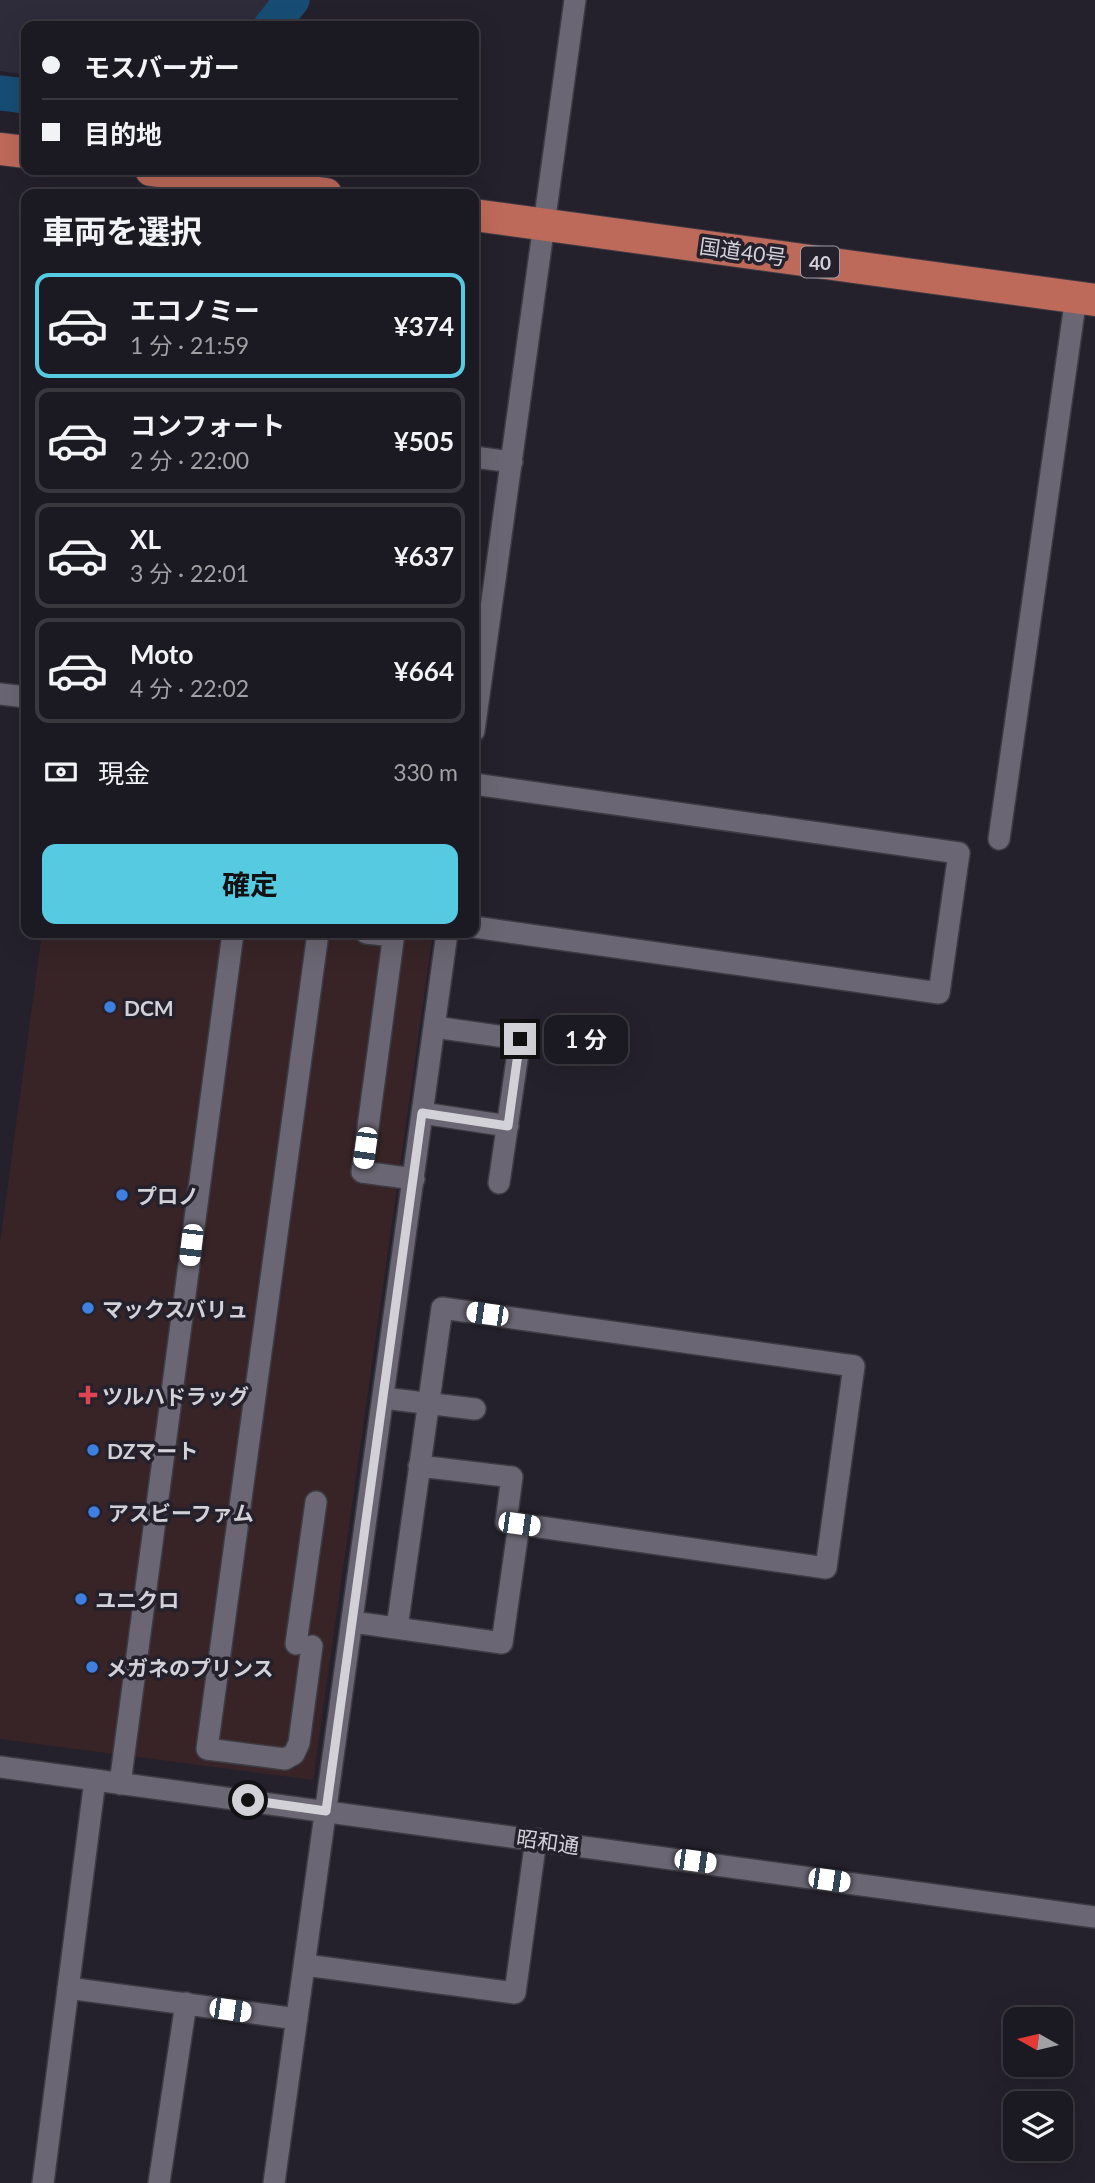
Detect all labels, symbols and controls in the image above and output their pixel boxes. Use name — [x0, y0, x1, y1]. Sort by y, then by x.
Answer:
text: モスバーガー — [84, 51, 240, 83]
text: 目的地 — [84, 118, 162, 150]
text: 車両を選択 — [42, 211, 202, 250]
street label: 国道40号 — [698, 233, 788, 269]
road number: 40 — [801, 246, 839, 278]
icon: car — [46, 294, 109, 357]
text: エコノミー — [130, 294, 260, 326]
text: ¥374 — [394, 310, 454, 342]
text: 1 分 · 21:59 — [130, 331, 249, 359]
icon: car — [46, 409, 109, 472]
text: コンフォート — [130, 409, 285, 441]
text: ¥505 — [394, 425, 454, 457]
text: 2 分 · 22:00 — [130, 446, 249, 474]
text: XL — [130, 523, 161, 555]
icon: car — [46, 524, 109, 587]
text: ¥637 — [394, 540, 454, 572]
text: 3 分 · 22:01 — [130, 559, 249, 587]
text: Moto — [130, 638, 193, 670]
icon: car — [46, 639, 109, 702]
text: ¥664 — [394, 655, 454, 687]
text: 4 分 · 22:02 — [130, 674, 249, 702]
icon: cash — [42, 753, 80, 791]
text: 現金 — [98, 757, 150, 789]
text: 330 m — [393, 758, 458, 786]
button: 確定 — [42, 844, 458, 924]
place label: DCM — [124, 995, 174, 1020]
marker: DCM — [102, 999, 118, 1015]
callout: 1 分 — [544, 1014, 628, 1064]
route end — [504, 1023, 536, 1055]
text: 1 分 — [565, 1025, 607, 1053]
car — [352, 1126, 379, 1170]
place label: プロノ — [136, 1183, 199, 1208]
marker: プロノ — [114, 1187, 130, 1203]
car — [179, 1223, 204, 1267]
place label: マックスバリュ — [102, 1296, 248, 1321]
marker: マックスバリュ — [80, 1300, 96, 1316]
car — [465, 1301, 510, 1327]
place label: ツルハドラッグ — [102, 1383, 249, 1408]
marker: ツルハドラッグ — [80, 1387, 96, 1403]
place label: DZマート — [107, 1438, 198, 1463]
marker: DZマート — [85, 1442, 101, 1458]
place label: アスビーファム — [108, 1500, 254, 1525]
marker: アスビーファム — [86, 1504, 102, 1520]
car — [497, 1511, 542, 1537]
place label: ユニクロ — [95, 1587, 179, 1612]
marker: ユニクロ — [73, 1591, 89, 1607]
place label: メガネのプリンス — [106, 1655, 274, 1680]
marker: メガネのプリンス — [84, 1659, 100, 1675]
route start — [232, 1784, 264, 1816]
street label: 昭和通 — [515, 1824, 581, 1858]
car — [673, 1848, 718, 1874]
car — [807, 1867, 852, 1893]
car — [208, 1997, 253, 2023]
north arrow — [1003, 2007, 1073, 2077]
map controls — [1003, 2007, 1073, 2161]
button: layers — [1003, 2091, 1073, 2161]

